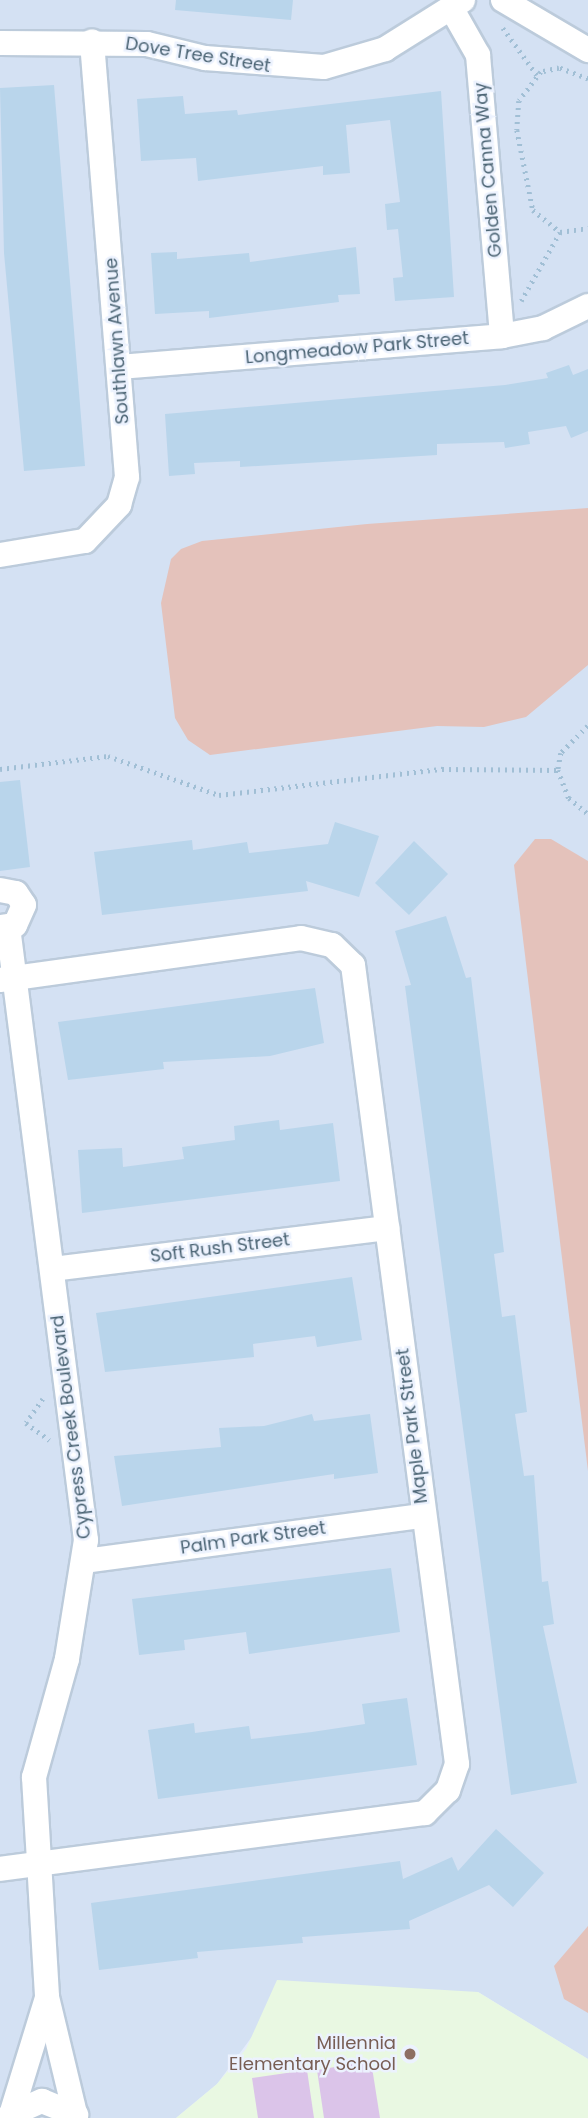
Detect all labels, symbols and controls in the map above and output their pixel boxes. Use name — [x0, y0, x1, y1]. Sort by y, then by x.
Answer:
street label: Dove Tree Street — [124, 33, 272, 77]
street label: Golden Canna Way — [470, 82, 506, 258]
street label: Southlawn Avenue — [100, 257, 134, 425]
street label: Longmeadow Park Street — [244, 327, 470, 369]
street label: Soft Rush Street — [149, 1229, 291, 1267]
street label: Cypress Creek Boulevard — [47, 1314, 95, 1540]
street label: Maple Park Street — [392, 1347, 432, 1505]
street label: Palm Park Street — [179, 1517, 327, 1559]
place label: Millennia Elementary School — [229, 2033, 396, 2076]
marker: Millennia Elementary School — [402, 2046, 418, 2062]

